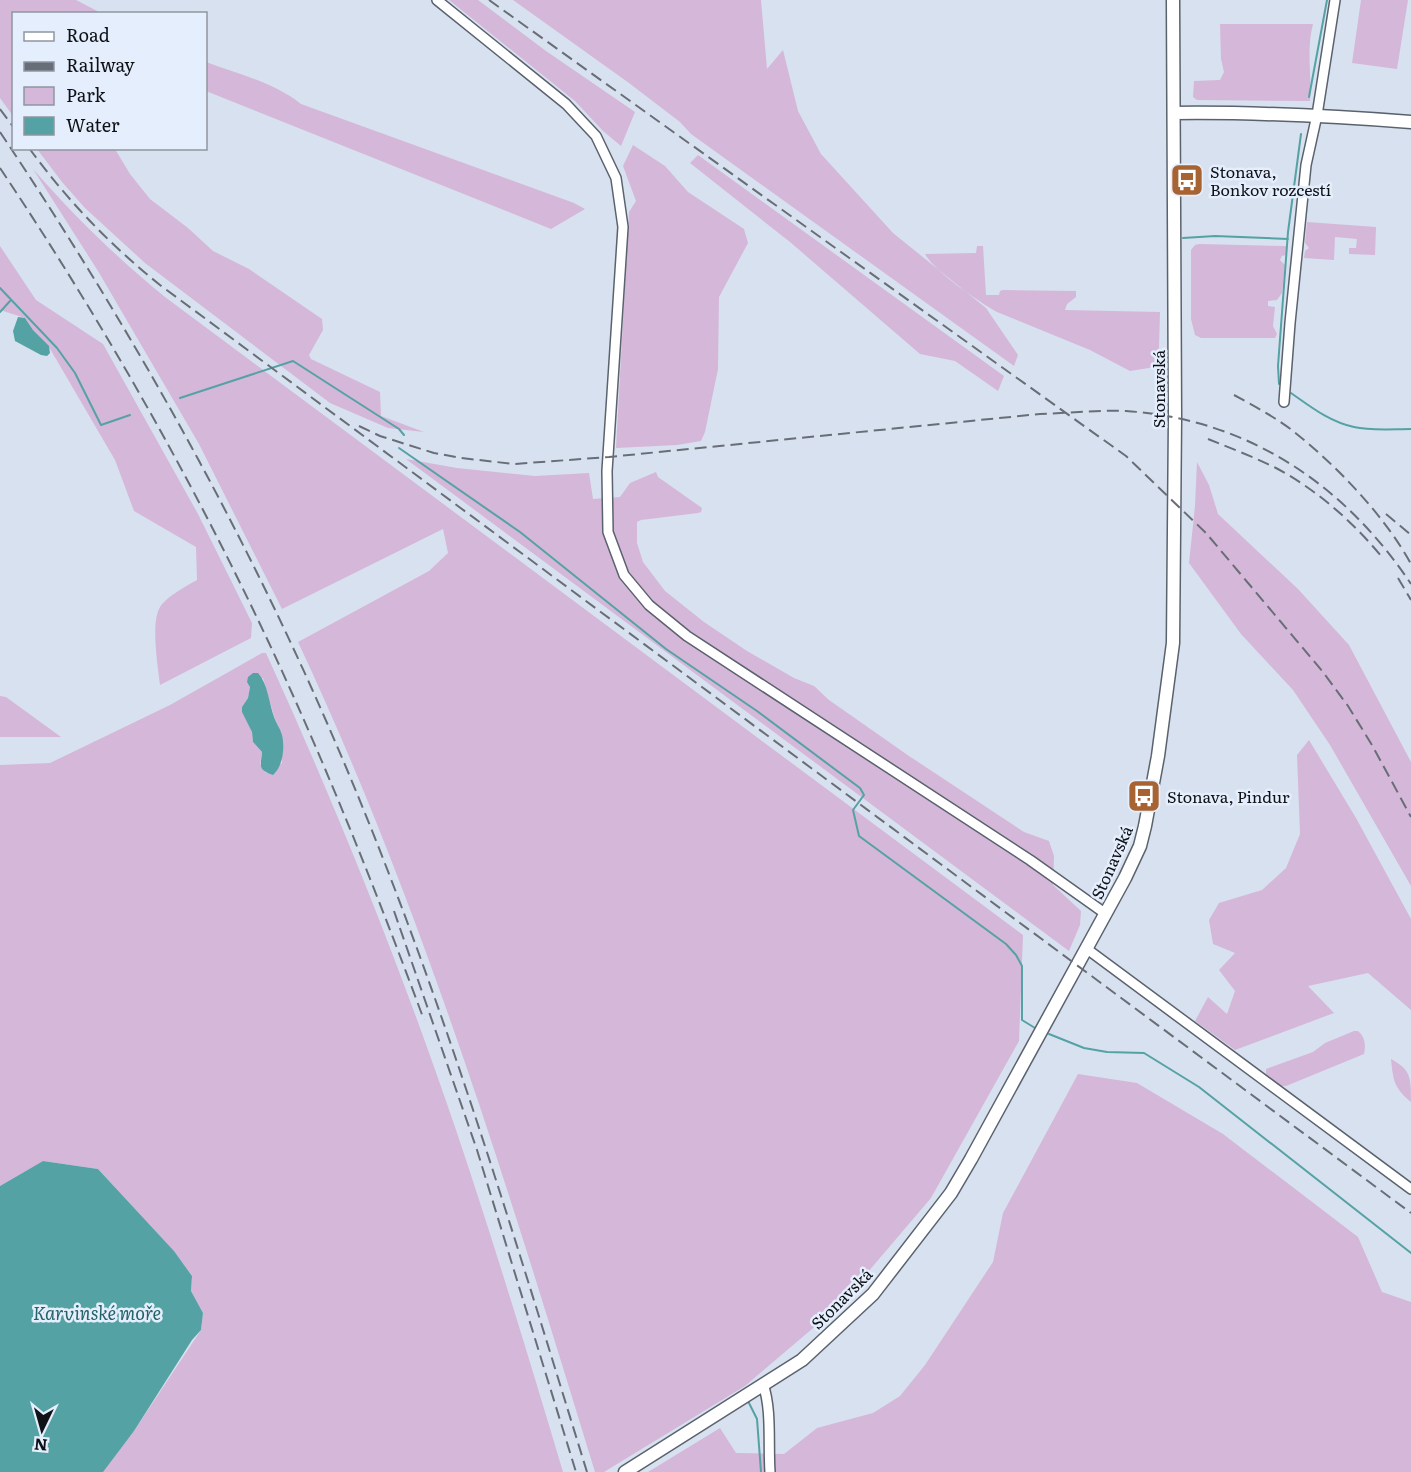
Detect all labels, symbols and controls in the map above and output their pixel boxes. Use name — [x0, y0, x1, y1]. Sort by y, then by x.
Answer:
legend — [12, 12, 207, 150]
text: Road — [66, 21, 110, 48]
text: Railway — [66, 51, 135, 78]
text: Park — [66, 81, 107, 108]
text: Water — [66, 111, 120, 138]
place label: Stonava, Bonkov rozcestí — [1210, 159, 1331, 201]
bus stop icon: Stonava, Bonkov rozcestí — [1169, 162, 1205, 198]
street label: Stonavská — [1146, 350, 1170, 428]
bus stop icon: Stonava, Pindur — [1126, 778, 1162, 814]
place label: Stonava, Pindur — [1167, 784, 1290, 808]
street label: Stonavská — [1084, 821, 1138, 903]
street label: Stonavská — [805, 1262, 877, 1334]
water label: Karvinské moře — [33, 1299, 161, 1326]
north arrow — [12, 1400, 72, 1460]
text: N — [33, 1433, 48, 1458]

